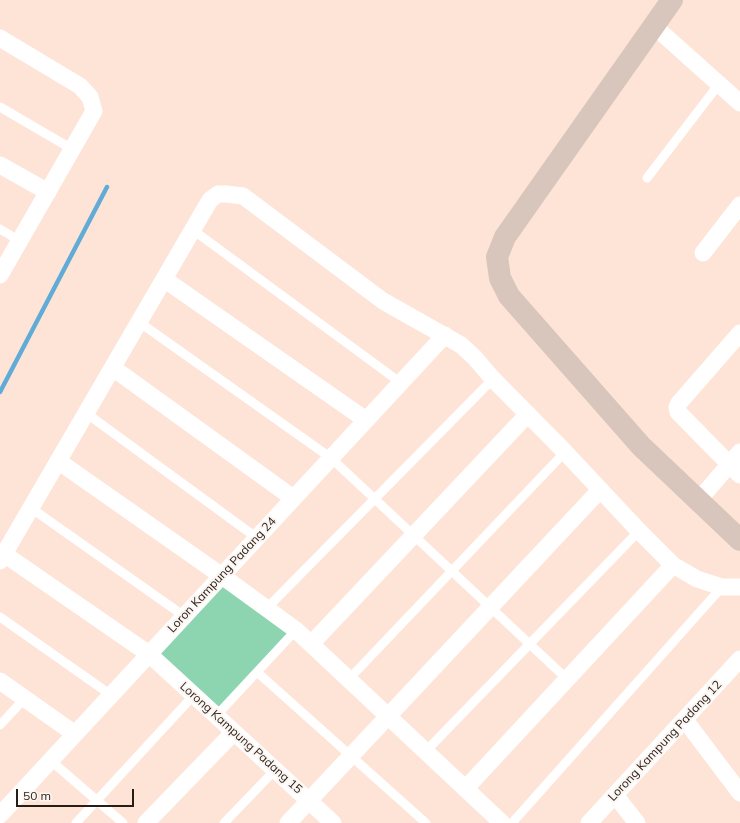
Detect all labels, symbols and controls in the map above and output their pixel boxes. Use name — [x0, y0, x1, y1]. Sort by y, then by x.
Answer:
street label: Loron Kampung Padang 24 — [165, 514, 279, 636]
street label: Lorong Kampung Padang 12 — [605, 678, 725, 804]
street label: Lorong Kampung Padang 15 — [177, 679, 305, 797]
scale bar — [18, 781, 136, 807]
text: 50 m — [23, 788, 51, 803]

